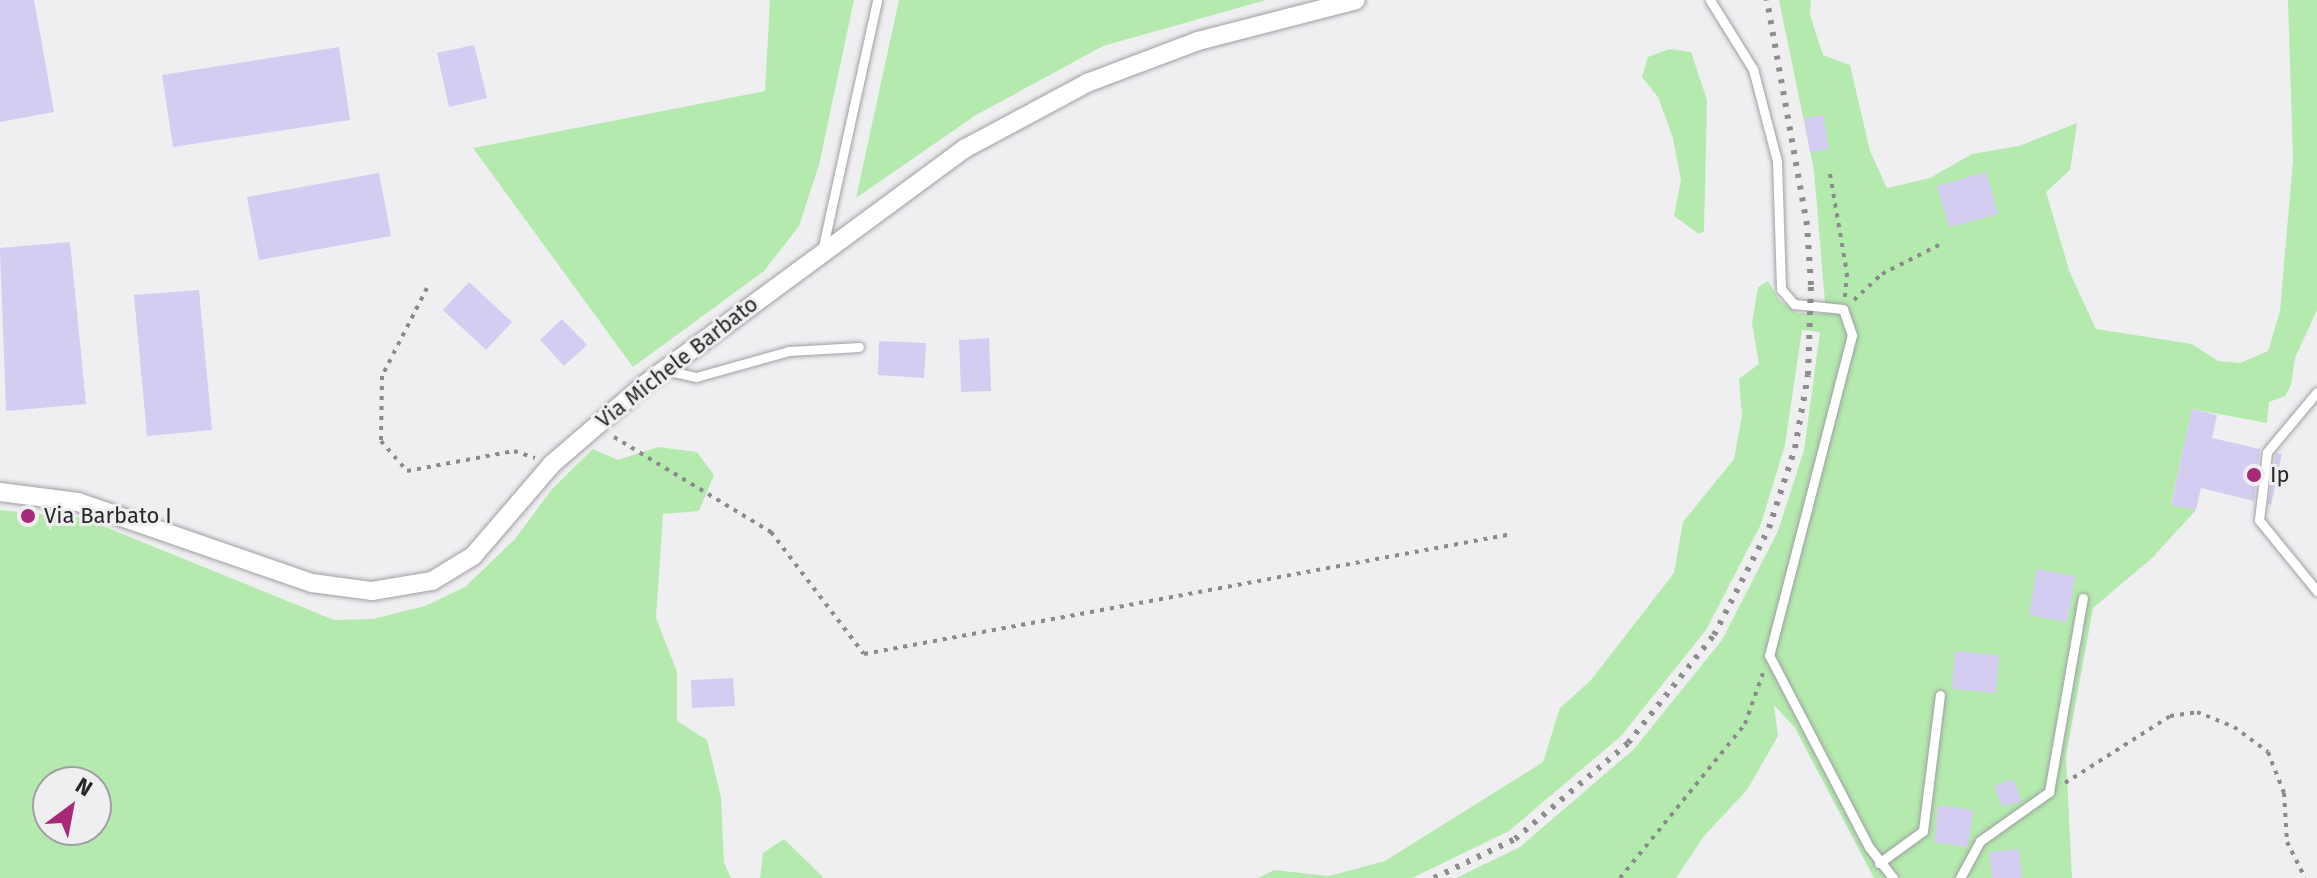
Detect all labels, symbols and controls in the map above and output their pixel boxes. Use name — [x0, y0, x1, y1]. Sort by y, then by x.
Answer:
street label: Via Michele Barbato — [591, 291, 763, 433]
place label: Ip — [2270, 462, 2290, 488]
marker: Ip — [2245, 466, 2263, 484]
place label: Via Barbato I — [44, 503, 172, 529]
marker: Via Barbato I — [19, 507, 37, 525]
north arrow — [32, 766, 112, 846]
text: N — [71, 772, 97, 802]

